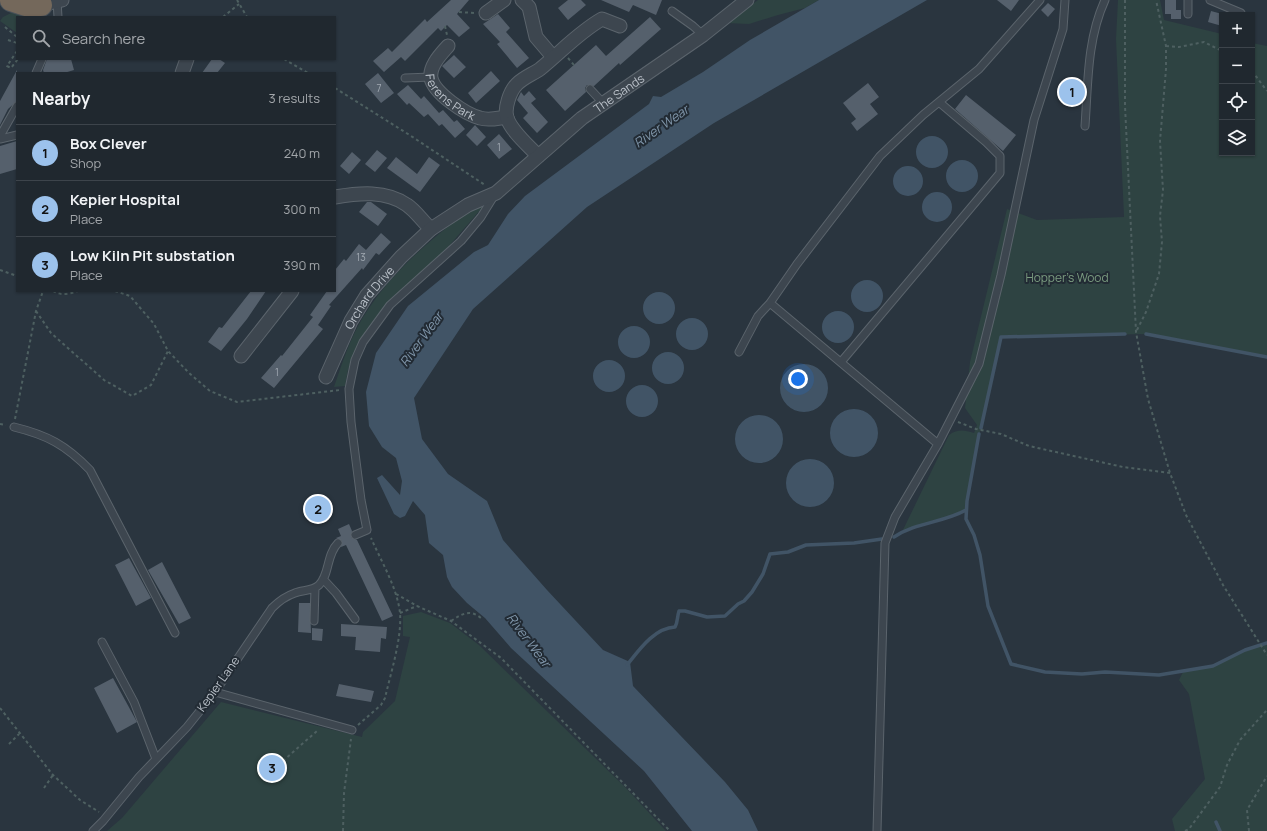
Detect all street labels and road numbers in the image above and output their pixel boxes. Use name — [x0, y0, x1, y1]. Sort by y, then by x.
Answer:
street label: The Sands — [590, 69, 648, 116]
street label: Ferens Park — [422, 73, 479, 124]
street label: Orchard Drive — [340, 262, 398, 332]
street label: Kepier Lane — [193, 653, 243, 715]

